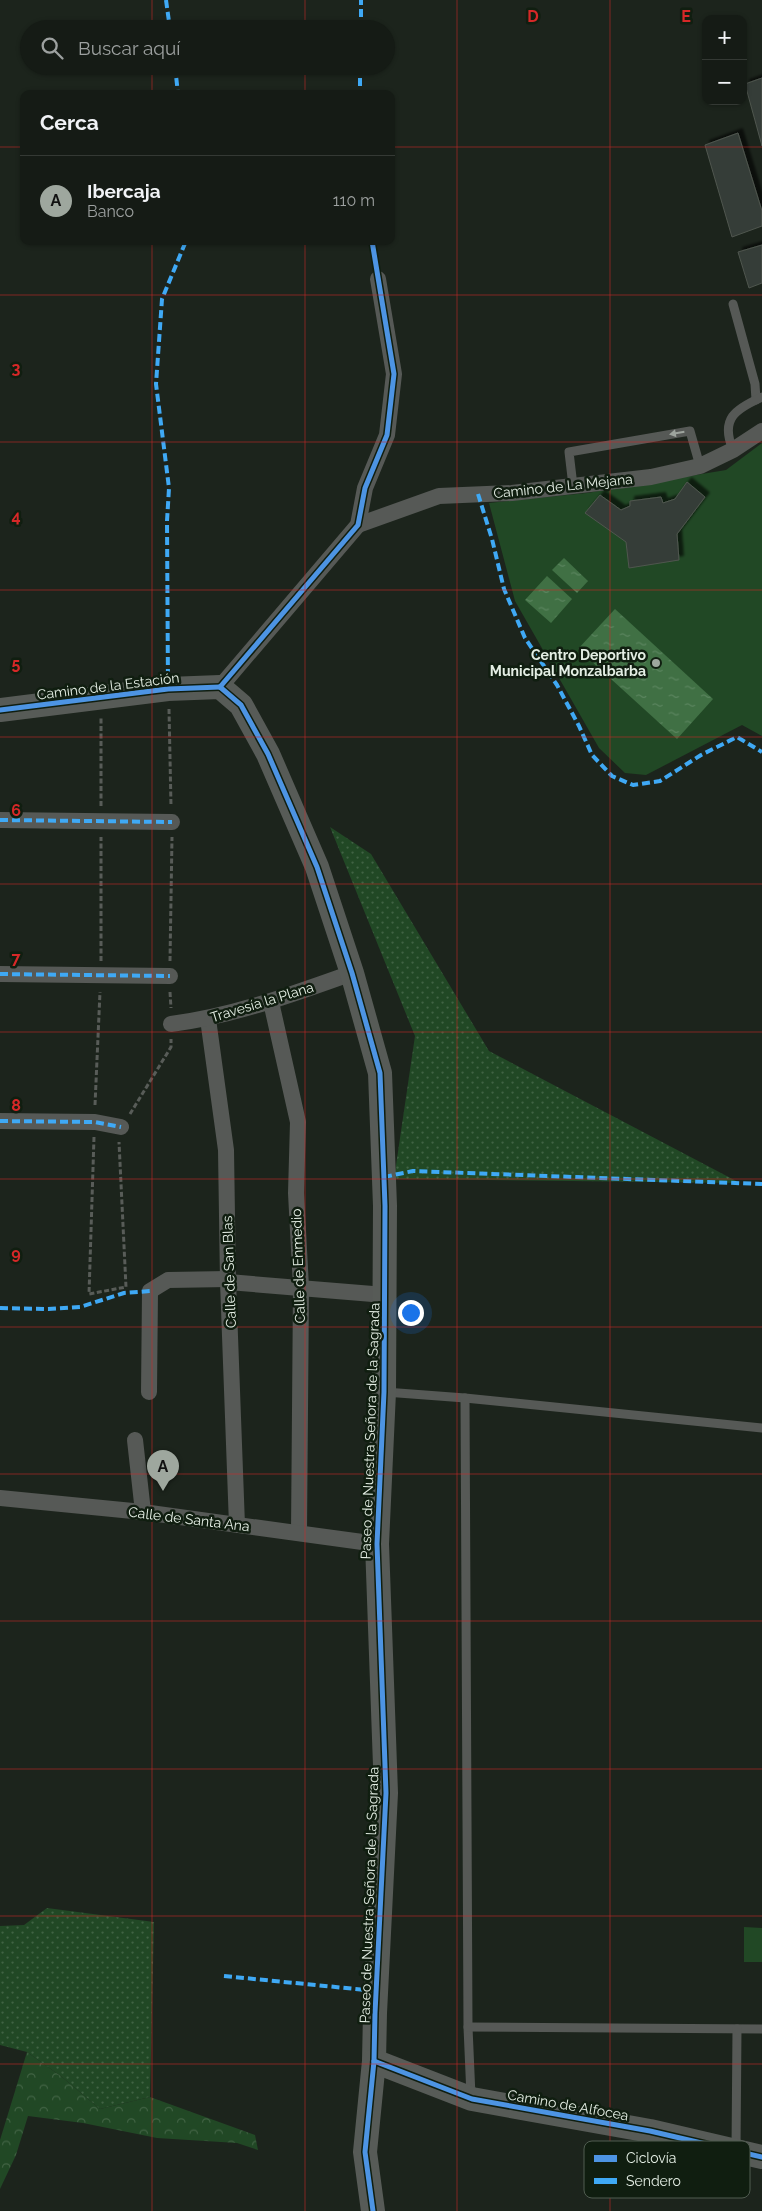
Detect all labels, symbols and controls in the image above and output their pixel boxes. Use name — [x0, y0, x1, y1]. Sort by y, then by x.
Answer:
text: D — [527, 7, 539, 26]
text: E — [681, 7, 691, 26]
map controls — [702, 15, 747, 105]
button: + — [702, 15, 747, 60]
search box — [20, 20, 395, 75]
icon: search — [38, 34, 66, 62]
text: Buscar aquí — [78, 37, 180, 59]
button: − — [702, 60, 747, 105]
text: Cerca — [40, 110, 99, 135]
text: Ibercaja — [87, 180, 161, 202]
text: A — [51, 191, 61, 210]
text: 110 m — [333, 191, 375, 210]
text: Banco — [87, 202, 134, 221]
text: 3 — [12, 359, 21, 378]
one-way arrow — [669, 430, 685, 438]
street label: Camino de La Mejana — [493, 471, 633, 501]
text: 4 — [11, 507, 21, 526]
place label: Centro Deportivo Municipal Monzalbarba — [490, 647, 647, 679]
text: 5 — [12, 654, 21, 673]
marker: Centro Deportivo Municipal Monzalbarba — [650, 657, 662, 669]
street label: Camino de la Estación — [36, 669, 180, 703]
text: 6 — [11, 801, 21, 820]
text: 7 — [12, 949, 21, 968]
street label: Travesía la Plana — [209, 979, 315, 1025]
text: 8 — [11, 1096, 21, 1115]
street label: Calle de Enmedio — [288, 1208, 308, 1324]
street label: Calle de San Blas — [219, 1215, 239, 1329]
text: 9 — [11, 1244, 21, 1263]
your location — [398, 1300, 424, 1326]
street label: Paseo de Nuestra Señora de la Sagrada — [358, 1302, 382, 1560]
pin: A — [147, 1450, 179, 1491]
street label: Calle de Santa Ana — [127, 1504, 251, 1534]
street label: Paseo de Nuestra Señora de la Sagrada — [357, 1766, 381, 2024]
street label: Camino de Alfocea — [506, 2086, 630, 2124]
legend — [584, 2141, 750, 2198]
text: Ciclovía — [626, 2150, 676, 2166]
text: Sendero — [626, 2173, 681, 2189]

